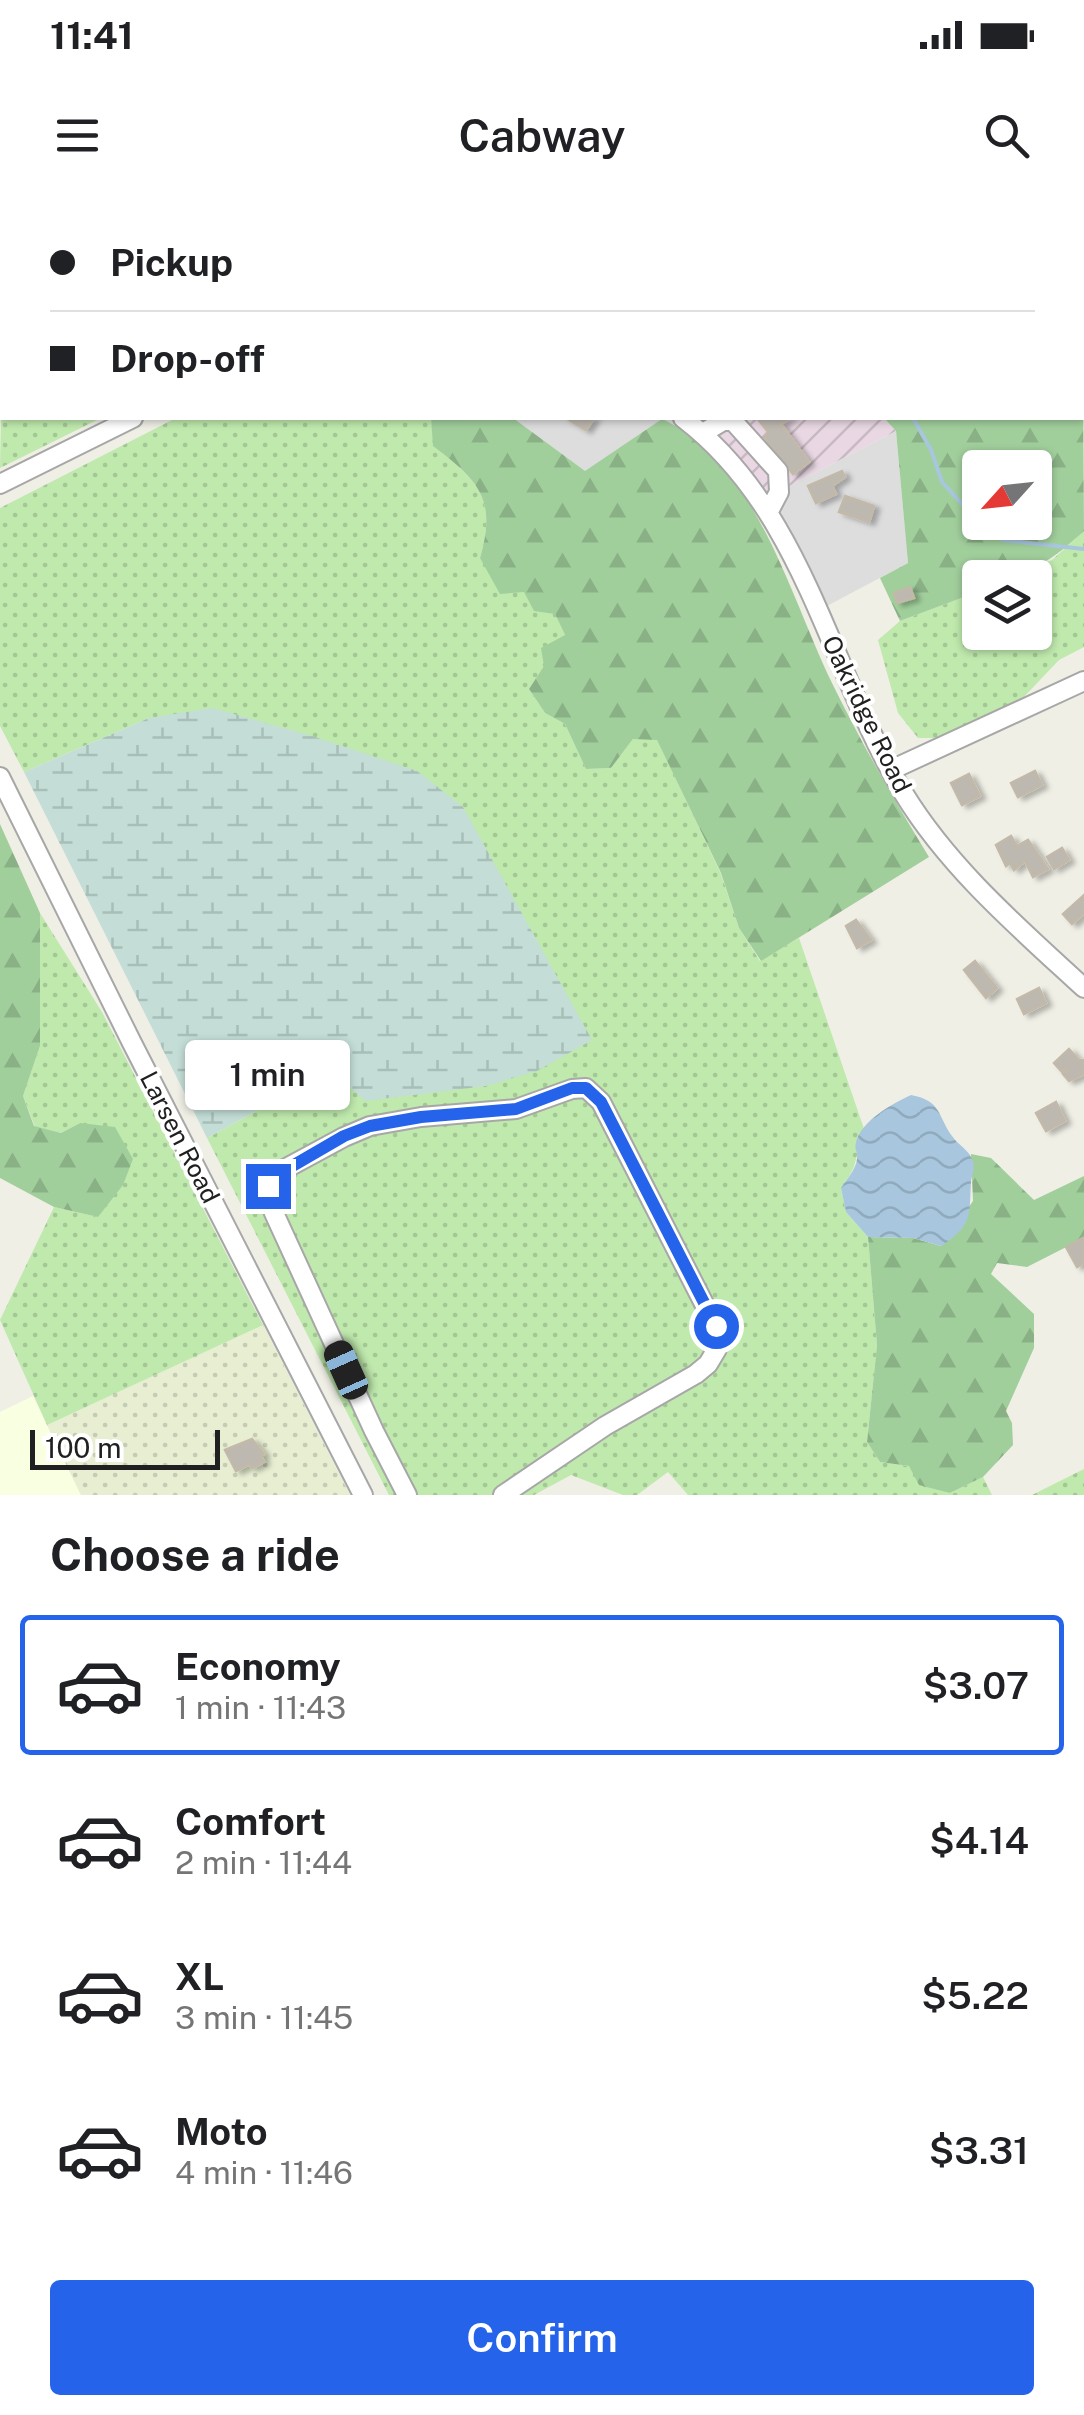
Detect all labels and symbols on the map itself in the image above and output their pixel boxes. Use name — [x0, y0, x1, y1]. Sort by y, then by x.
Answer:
north arrow — [962, 450, 1052, 540]
street label: Oakridge Road — [816, 630, 918, 798]
callout: 1 min — [186, 1041, 350, 1111]
street label: Larsen Road — [134, 1066, 226, 1208]
route end — [246, 1164, 291, 1209]
route start — [694, 1304, 739, 1349]
car — [320, 1336, 372, 1404]
scale bar — [30, 1425, 220, 1470]

